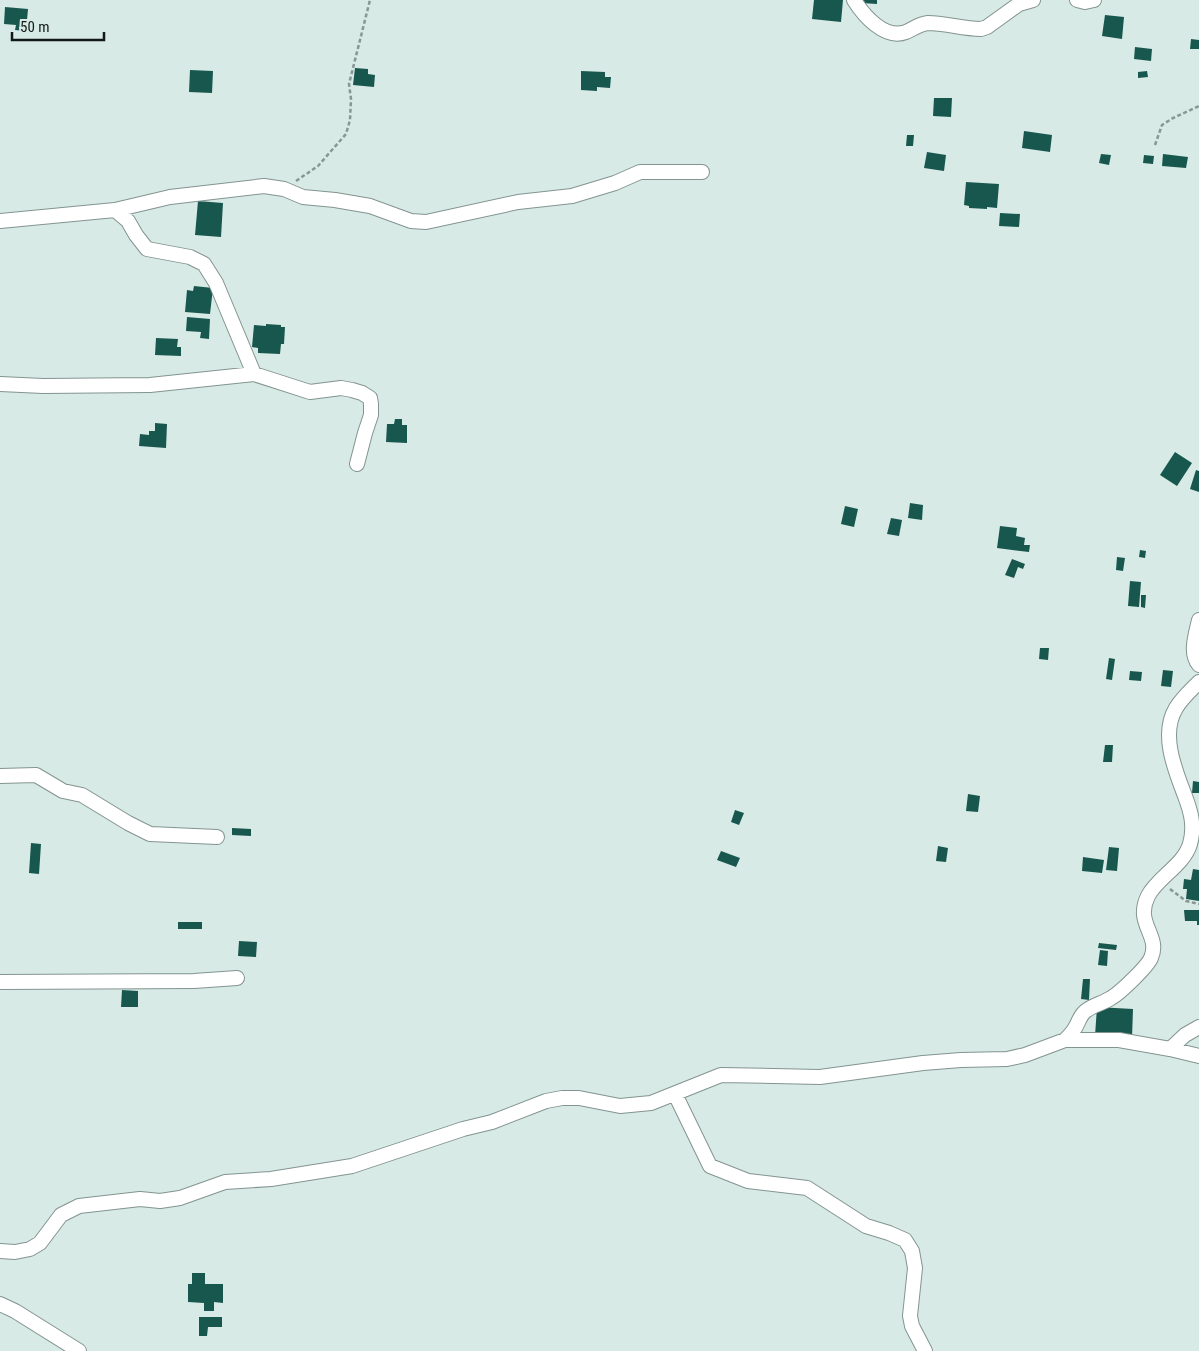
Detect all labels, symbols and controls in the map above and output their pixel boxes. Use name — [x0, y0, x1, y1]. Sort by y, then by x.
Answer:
scale bar — [12, 10, 105, 42]
text: 50 m — [20, 18, 50, 36]

